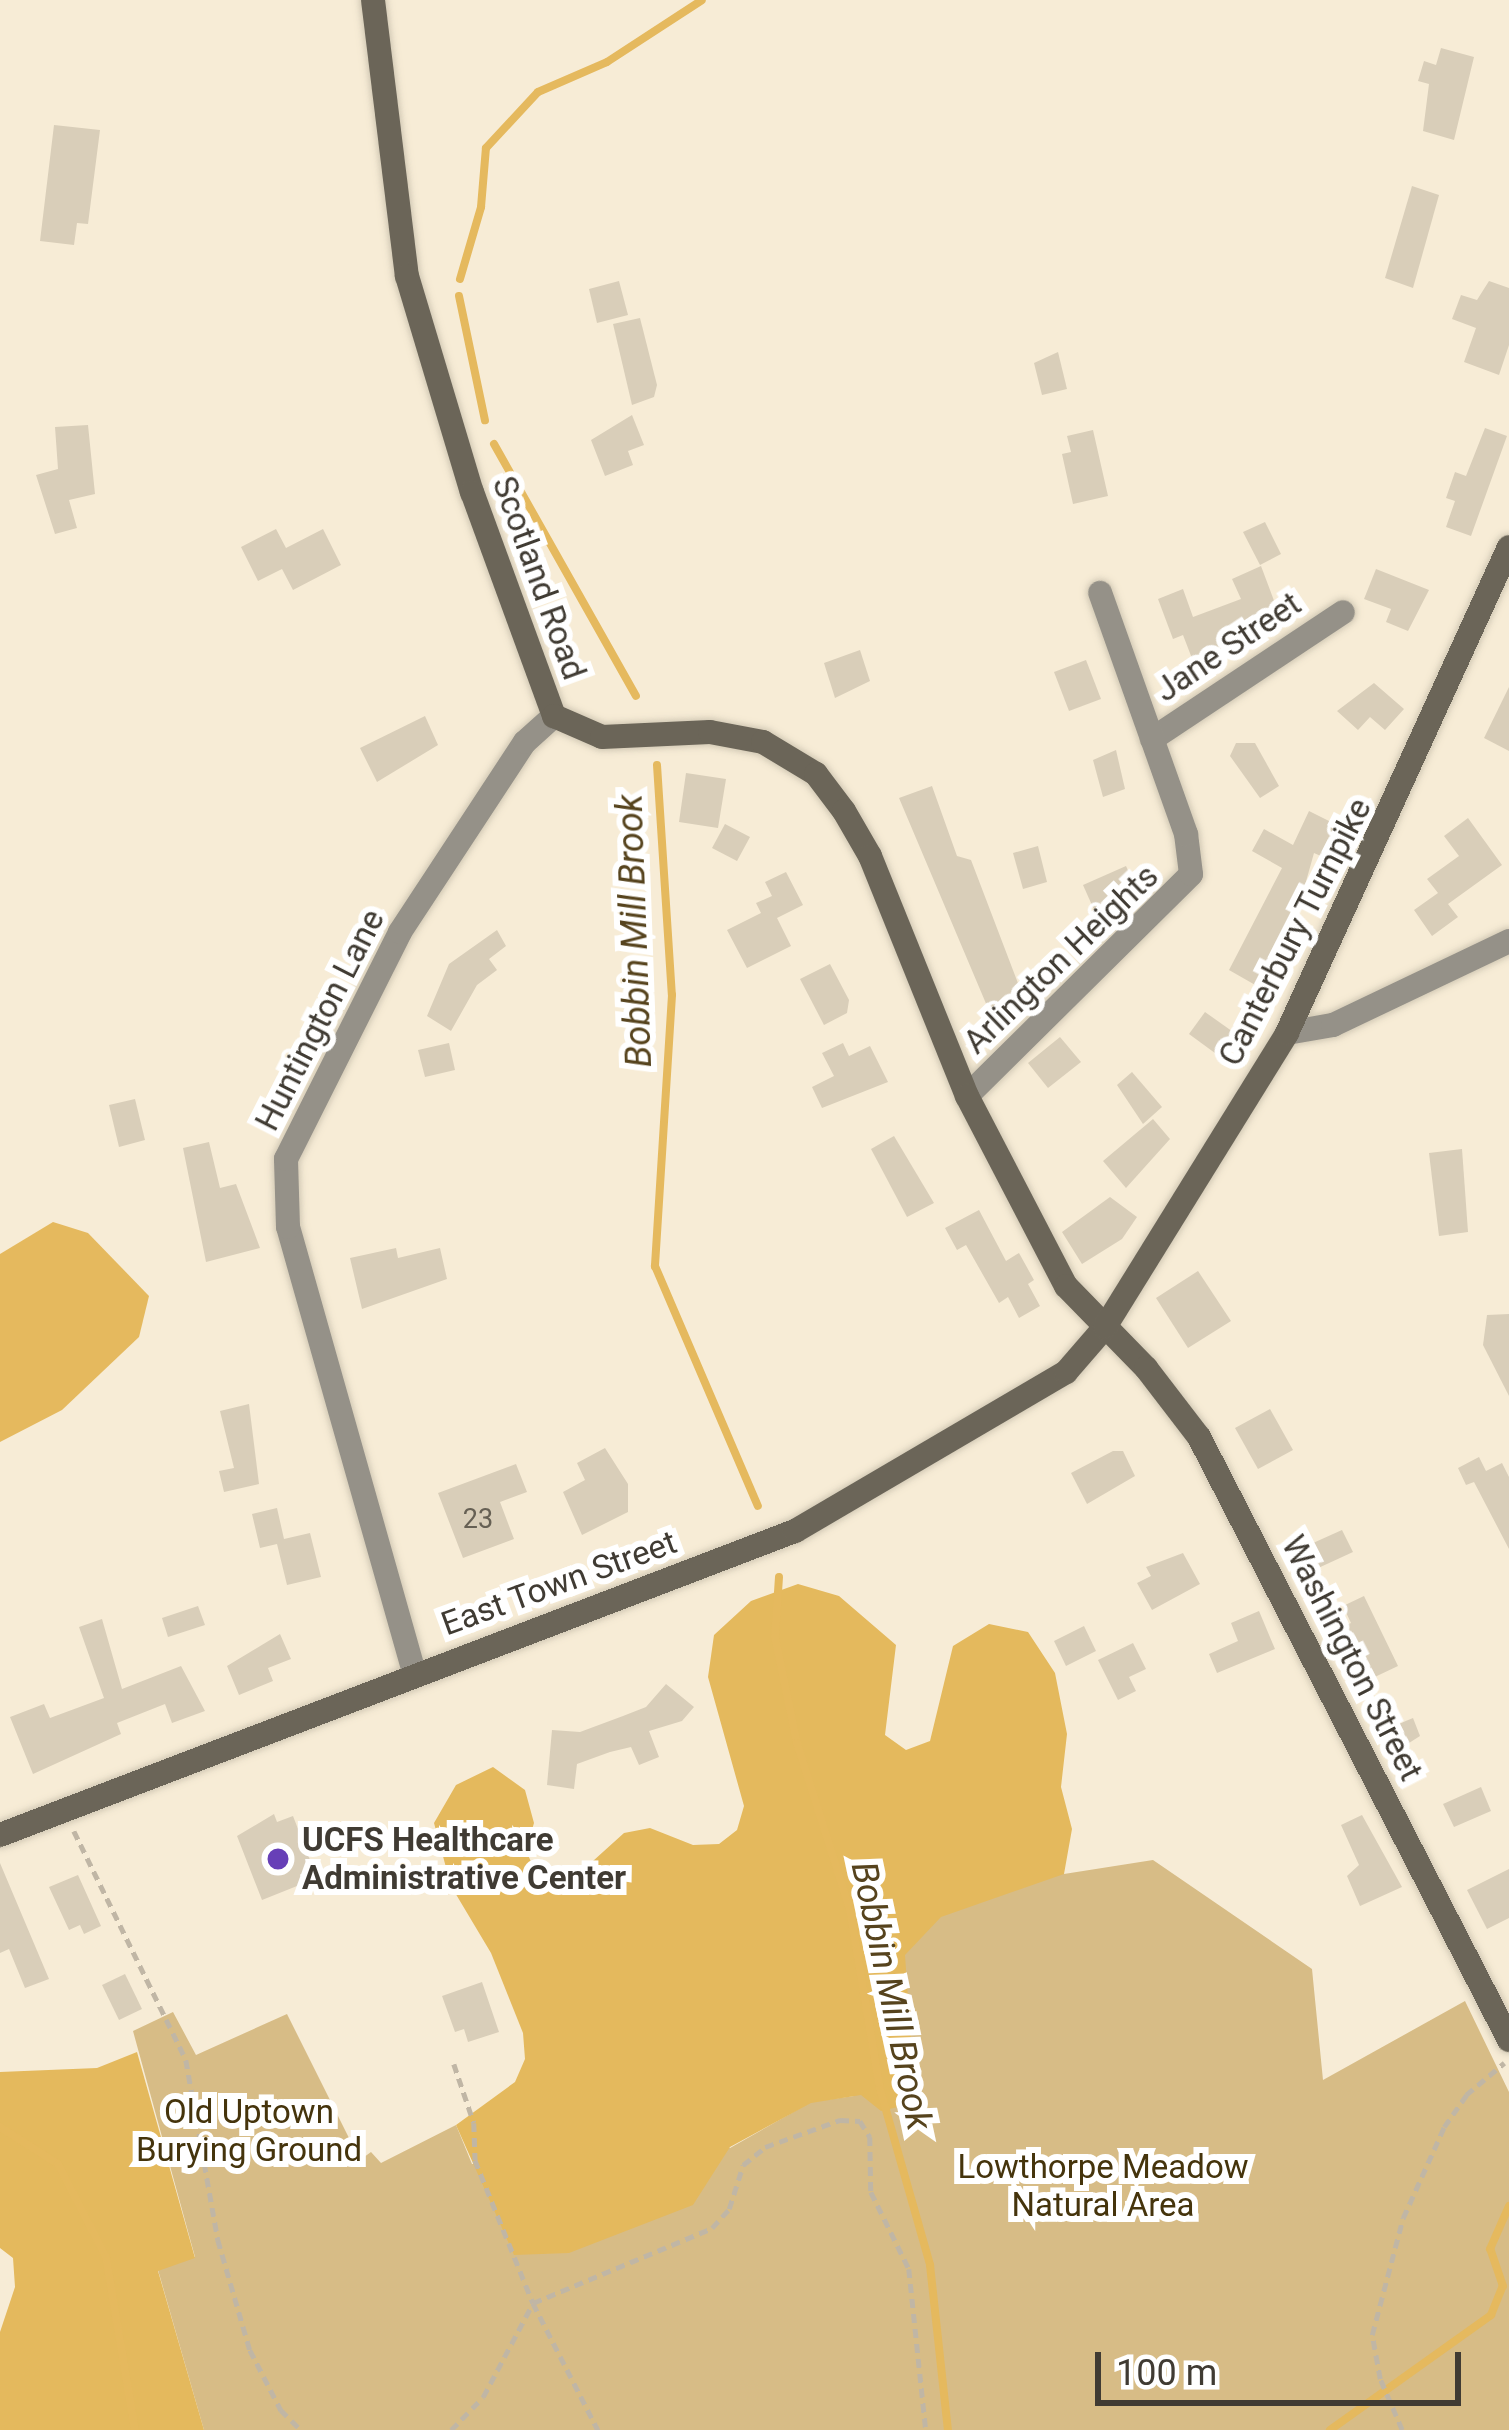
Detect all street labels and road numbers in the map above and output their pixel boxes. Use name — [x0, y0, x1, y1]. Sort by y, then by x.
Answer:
street label: Scotland Road — [484, 471, 594, 685]
street label: Jane Street — [1148, 584, 1308, 710]
street label: Canterbury Turnpike — [1210, 791, 1380, 1073]
street label: Arlington Heights — [956, 856, 1166, 1062]
street label: Huntington Lane — [247, 903, 393, 1137]
street label: East Town Street — [436, 1522, 682, 1644]
street label: Washington Street — [1273, 1529, 1431, 1787]

